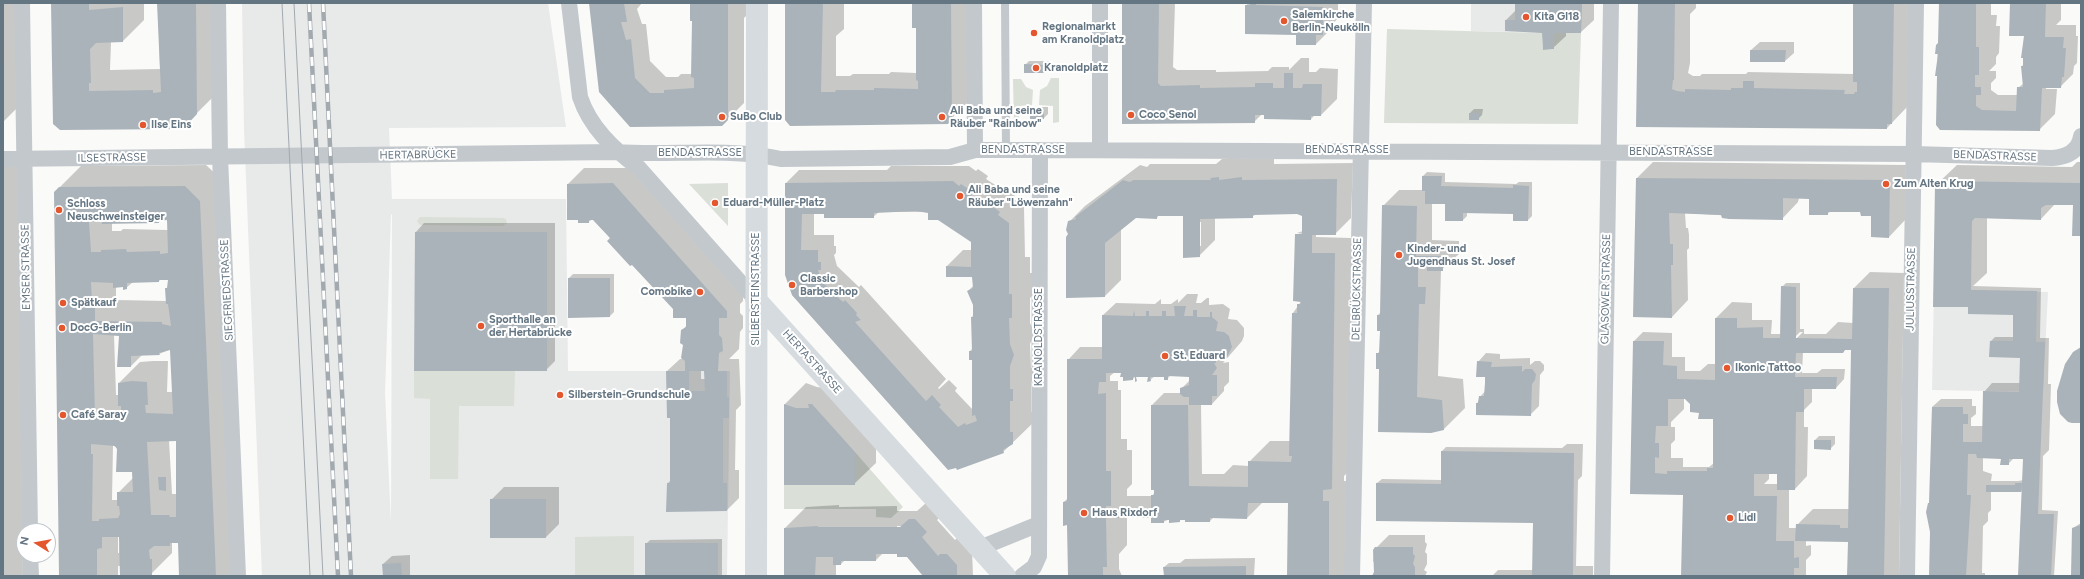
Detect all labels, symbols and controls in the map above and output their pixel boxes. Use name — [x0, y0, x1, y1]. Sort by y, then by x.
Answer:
place label: Salemkirche Berlin-Neukölln — [1292, 8, 1370, 34]
place label: Kita Gl18 — [1534, 10, 1579, 24]
marker: Kita Gl18 — [1521, 12, 1531, 22]
marker: Salemkirche Berlin-Neukölln — [1279, 16, 1289, 26]
place label: Regionalmarkt am Kranoldplatz — [1042, 20, 1124, 46]
marker: Regionalmarkt am Kranoldplatz — [1029, 28, 1039, 38]
place label: Kranoldplatz — [1044, 61, 1108, 75]
marker: Kranoldplatz — [1031, 63, 1041, 73]
place label: Ali Baba und seine Räuber "Rainbow" — [950, 104, 1042, 130]
place label: Coco Senol — [1139, 108, 1196, 122]
place label: SuBo Club — [730, 110, 782, 124]
marker: Coco Senol — [1126, 110, 1136, 120]
marker: SuBo Club — [717, 112, 727, 122]
marker: Ali Baba und seine Räuber "Rainbow" — [937, 112, 947, 122]
place label: Ilse Eins — [151, 118, 191, 132]
marker: Ilse Eins — [138, 120, 148, 130]
street label: BENDASTRASSE — [981, 143, 1065, 157]
street label: BENDASTRASSE — [1305, 143, 1389, 157]
street label: BENDASTRASSE — [1629, 145, 1713, 159]
street label: BENDASTRASSE — [658, 146, 742, 160]
street label: HERTABRÜCKE — [379, 148, 457, 162]
street label: BENDASTRASSE — [1953, 148, 2037, 164]
street label: ILSESTRASSE — [77, 151, 147, 165]
place label: Zum Alten Krug — [1894, 177, 1974, 191]
marker: Zum Alten Krug — [1881, 179, 1891, 189]
place label: Ali Baba und seine Räuber "Löwenzahn" — [968, 183, 1073, 209]
marker: Ali Baba und seine Räuber "Löwenzahn" — [955, 191, 965, 201]
place label: Eduard-Müller-Platz — [723, 196, 824, 210]
place label: Schloss Neuschweinsteiger — [67, 197, 165, 223]
marker: Eduard-Müller-Platz — [710, 198, 720, 208]
marker: Schloss Neuschweinsteiger — [54, 205, 64, 215]
street label: EMSER STRASSE — [19, 224, 33, 310]
street label: SILBERSTEINSTRASSE — [749, 232, 763, 346]
street label: GLASOWER STRASSE — [1598, 234, 1614, 344]
street label: DELBRÜCKSTRASSE — [1350, 237, 1364, 341]
street label: SIEGFRIEDSTRASSE — [218, 239, 236, 341]
place label: Kinder- und Jugendhaus St. Josef — [1407, 242, 1515, 268]
street label: JULIUSSTRASSE — [1904, 247, 1918, 331]
marker: Kinder- und Jugendhaus St. Josef — [1394, 250, 1404, 260]
place label: Classic Barbershop — [800, 272, 858, 298]
marker: Classic Barbershop — [787, 280, 797, 290]
place label: Comobike — [640, 285, 692, 299]
marker: Comobike — [695, 287, 705, 297]
street label: KRANOLDSTRASSE — [1032, 288, 1046, 386]
place label: Spätkauf — [71, 296, 117, 310]
marker: Spätkauf — [58, 298, 68, 308]
place label: Sporthalle an der Hertabrücke — [489, 313, 572, 339]
place label: DocG-Berlin — [70, 321, 132, 335]
marker: Sporthalle an der Hertabrücke — [476, 321, 486, 331]
marker: DocG-Berlin — [57, 323, 67, 333]
street label: HERTASTRASSE — [780, 327, 844, 397]
place label: St. Eduard — [1173, 349, 1225, 363]
marker: St. Eduard — [1160, 351, 1170, 361]
place label: Ikonic Tattoo — [1735, 361, 1801, 375]
marker: Ikonic Tattoo — [1722, 363, 1732, 373]
place label: Silberstein-Grundschule — [568, 388, 690, 402]
marker: Silberstein-Grundschule — [555, 390, 565, 400]
place label: Café Saray — [71, 408, 127, 422]
marker: Café Saray — [58, 410, 68, 420]
place label: Haus Rixdorf — [1092, 506, 1157, 520]
marker: Haus Rixdorf — [1079, 508, 1089, 518]
place label: Lidl — [1738, 511, 1756, 525]
marker: Lidl — [1725, 513, 1735, 523]
north arrow — [16, 523, 56, 563]
text: N — [18, 535, 32, 546]

